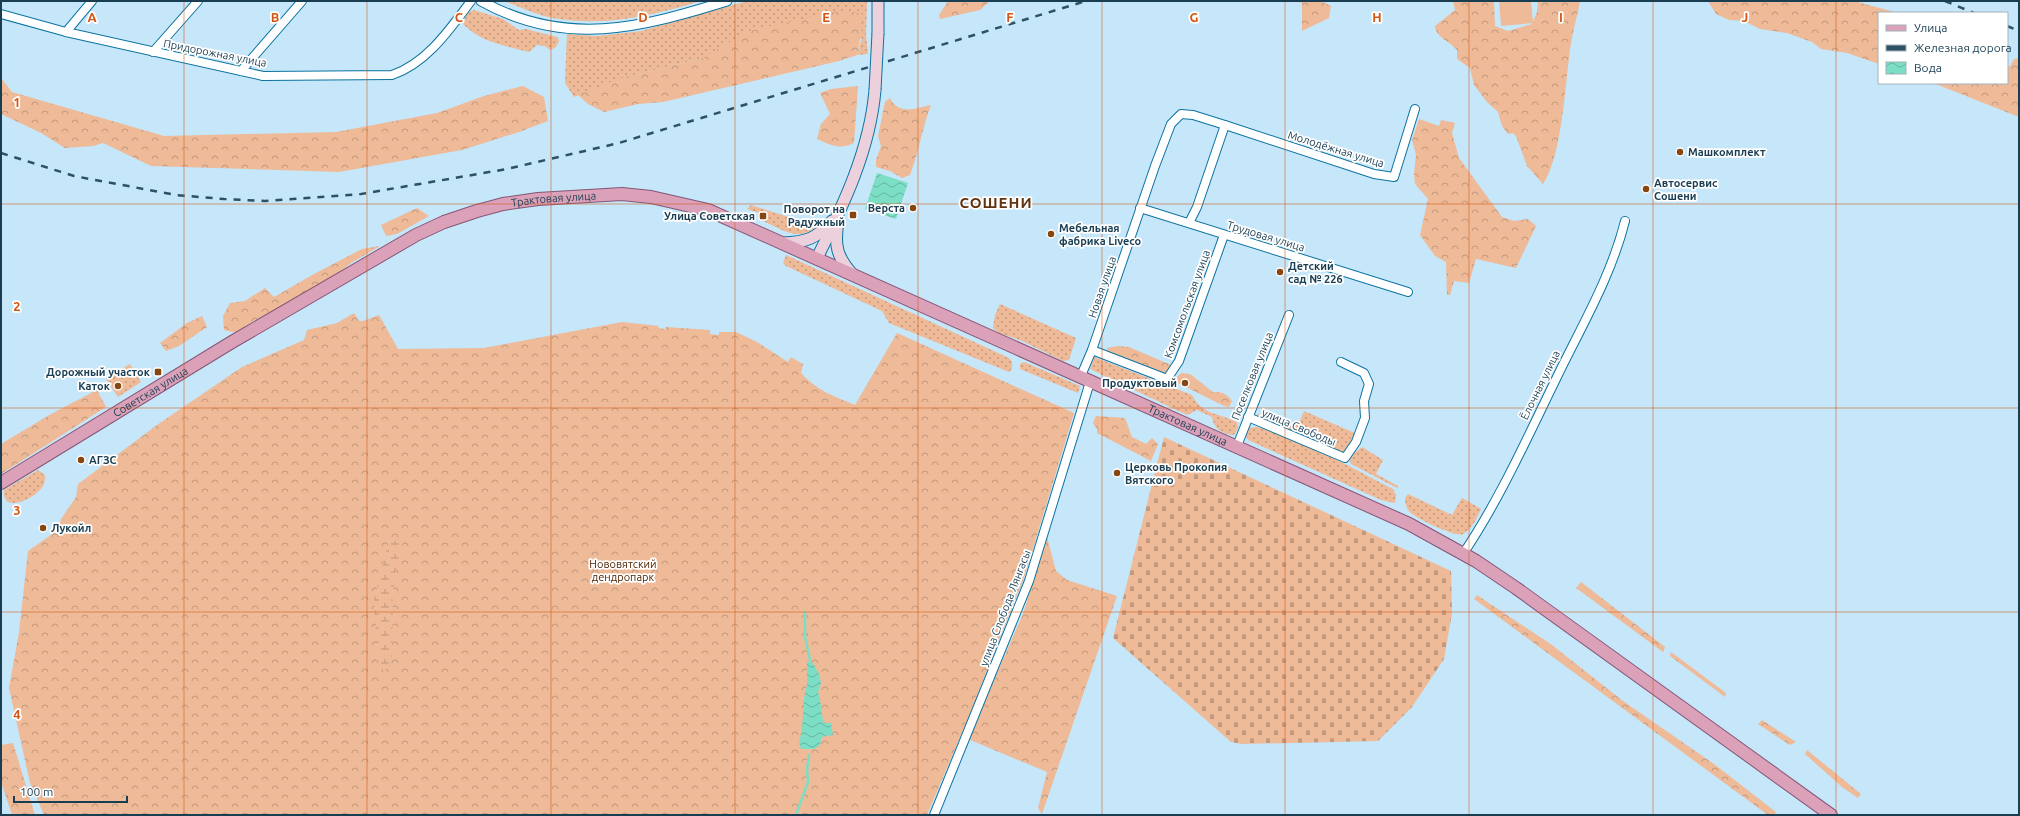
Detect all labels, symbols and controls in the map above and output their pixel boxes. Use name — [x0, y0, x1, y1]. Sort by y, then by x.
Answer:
text: A — [87, 10, 97, 24]
text: B — [271, 10, 280, 24]
text: C — [455, 10, 464, 24]
text: D — [638, 10, 648, 24]
text: E — [822, 10, 830, 24]
text: F — [1006, 10, 1014, 24]
text: G — [1190, 10, 1199, 24]
text: H — [1372, 10, 1382, 24]
text: I — [1559, 10, 1563, 24]
text: J — [1742, 10, 1748, 24]
legend — [1878, 12, 2008, 84]
text: Улица — [1914, 21, 1947, 34]
street label: Придорожная улица — [162, 37, 268, 69]
text: Железная дорога — [1914, 41, 2012, 54]
text: Вода — [1914, 61, 1942, 74]
text: 1 — [13, 95, 21, 109]
street label: Молодёжная улица — [1286, 129, 1386, 169]
place label: Машкомплект — [1688, 146, 1766, 158]
marker: Машкомплект — [1675, 147, 1685, 157]
place label: Автосервис Сошени — [1654, 177, 1718, 202]
marker: Автосервис Сошени — [1641, 184, 1651, 194]
street label: Трактовая улица — [510, 190, 596, 209]
district label: СОШЕНИ — [959, 194, 1033, 211]
place label: Верста — [868, 202, 905, 214]
place label: Поворот на Радужный — [784, 203, 845, 228]
marker: Верста — [908, 203, 918, 213]
place label: Улица Советская — [664, 210, 755, 222]
marker: Поворот на Радужный — [848, 210, 858, 220]
marker: Улица Советская — [758, 211, 768, 221]
street label: Трудовая улица — [1226, 218, 1306, 254]
place label: Мебельная фабрика Liveco — [1059, 222, 1141, 247]
marker: Мебельная фабрика Liveco — [1046, 229, 1056, 239]
street label: Комсомольская улица — [1162, 248, 1212, 360]
street label: Новая улица — [1086, 255, 1118, 319]
place label: Детский сад № 226 — [1288, 260, 1343, 285]
marker: Детский сад № 226 — [1275, 267, 1285, 277]
text: 2 — [13, 299, 21, 313]
street label: Поселковая улица — [1229, 330, 1275, 422]
street label: Ёлочная улица — [1518, 348, 1562, 422]
street label: Советская улица — [111, 364, 190, 419]
place label: Дорожный участок — [46, 366, 151, 378]
marker: Дорожный участок — [153, 367, 163, 377]
place label: Продуктовый — [1102, 377, 1177, 389]
marker: Продуктовый — [1180, 378, 1190, 388]
place label: Каток — [78, 380, 111, 392]
marker: Каток — [113, 381, 123, 391]
street label: Трактовая улица — [1147, 402, 1229, 448]
street label: улица Свободы — [1260, 406, 1338, 448]
place label: АГЗС — [89, 454, 117, 466]
marker: АГЗС — [76, 455, 86, 465]
place label: Церковь Прокопия Вятского — [1125, 461, 1227, 486]
marker: Церковь Прокопия Вятского — [1112, 468, 1122, 478]
text: 3 — [13, 503, 21, 517]
place label: Лукойл — [51, 522, 91, 534]
marker: Лукойл — [38, 523, 48, 533]
street label: улица Слобода Лянгасы — [977, 548, 1033, 668]
park label: Нововятский дендропарк — [589, 558, 657, 583]
text: 4 — [13, 707, 21, 721]
scale bar — [14, 778, 127, 804]
text: 100 m — [20, 785, 53, 798]

